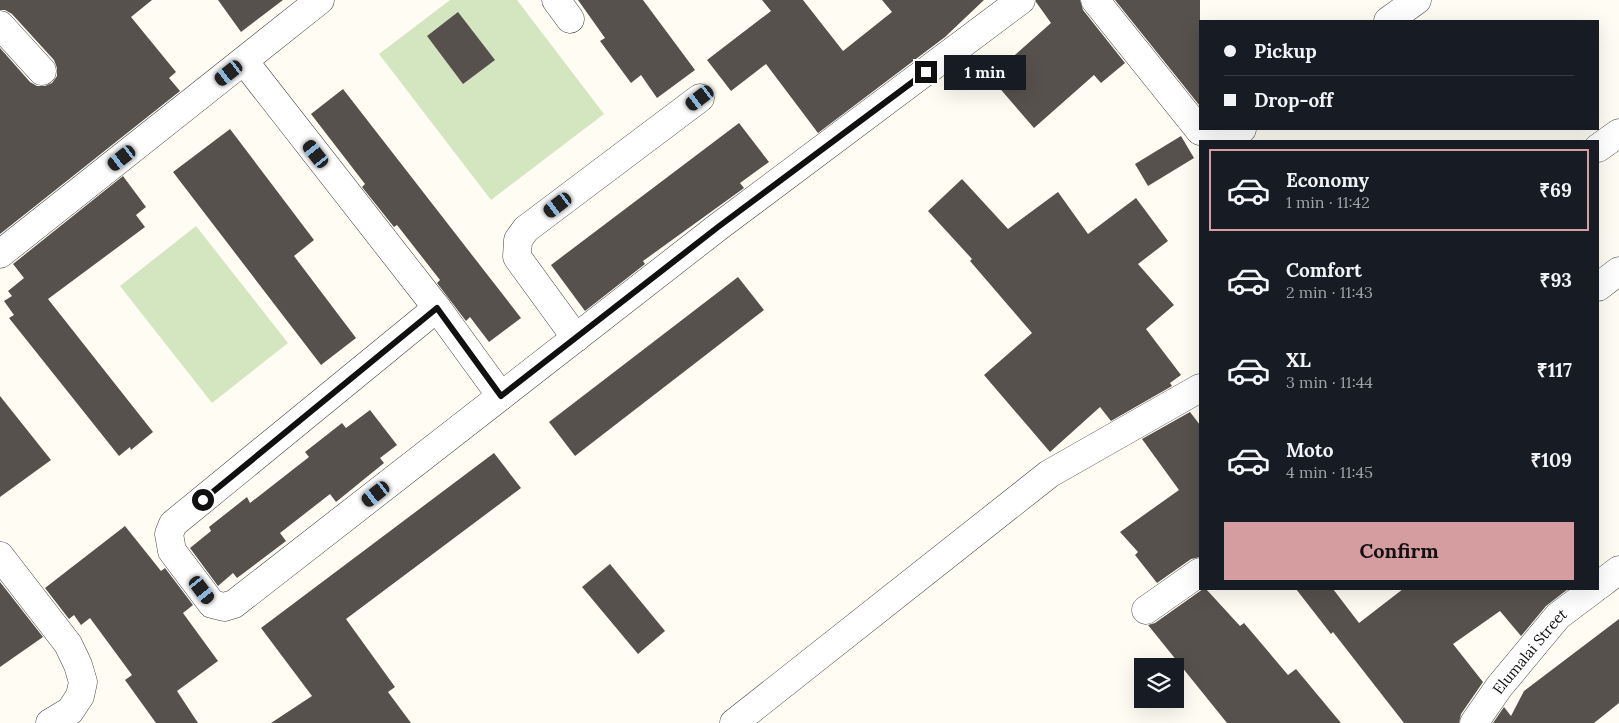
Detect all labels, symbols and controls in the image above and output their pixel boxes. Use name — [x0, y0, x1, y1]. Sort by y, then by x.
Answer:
text: Pickup — [1254, 39, 1317, 63]
callout: 1 min — [944, 54, 1026, 90]
car — [212, 58, 245, 88]
route end — [915, 61, 937, 83]
text: 1 min — [965, 62, 1005, 82]
car — [683, 83, 716, 113]
text: Drop-off — [1254, 88, 1333, 112]
car — [300, 138, 331, 170]
car — [105, 143, 138, 173]
icon: car — [1226, 168, 1271, 213]
text: Economy — [1286, 168, 1369, 192]
text: ₹69 — [1539, 178, 1572, 202]
car — [541, 190, 574, 220]
text: 1 min · 11:42 — [1286, 192, 1370, 212]
icon: car — [1226, 258, 1271, 303]
text: Comfort — [1286, 258, 1362, 282]
text: ₹93 — [1540, 268, 1572, 292]
text: 2 min · 11:43 — [1286, 282, 1373, 302]
icon: car — [1226, 348, 1271, 393]
text: XL — [1286, 348, 1311, 372]
text: ₹117 — [1537, 358, 1572, 382]
text: 3 min · 11:44 — [1286, 372, 1373, 392]
icon: car — [1226, 438, 1271, 483]
text: Moto — [1286, 438, 1333, 462]
text: ₹109 — [1530, 448, 1572, 472]
text: 4 min · 11:45 — [1286, 462, 1373, 482]
car — [359, 479, 392, 509]
route start — [192, 489, 214, 511]
button: Confirm — [1224, 522, 1574, 580]
car — [186, 574, 217, 606]
street label: Elumalai Street — [1488, 604, 1570, 697]
map controls — [1134, 658, 1184, 708]
button: layers — [1134, 658, 1184, 708]

